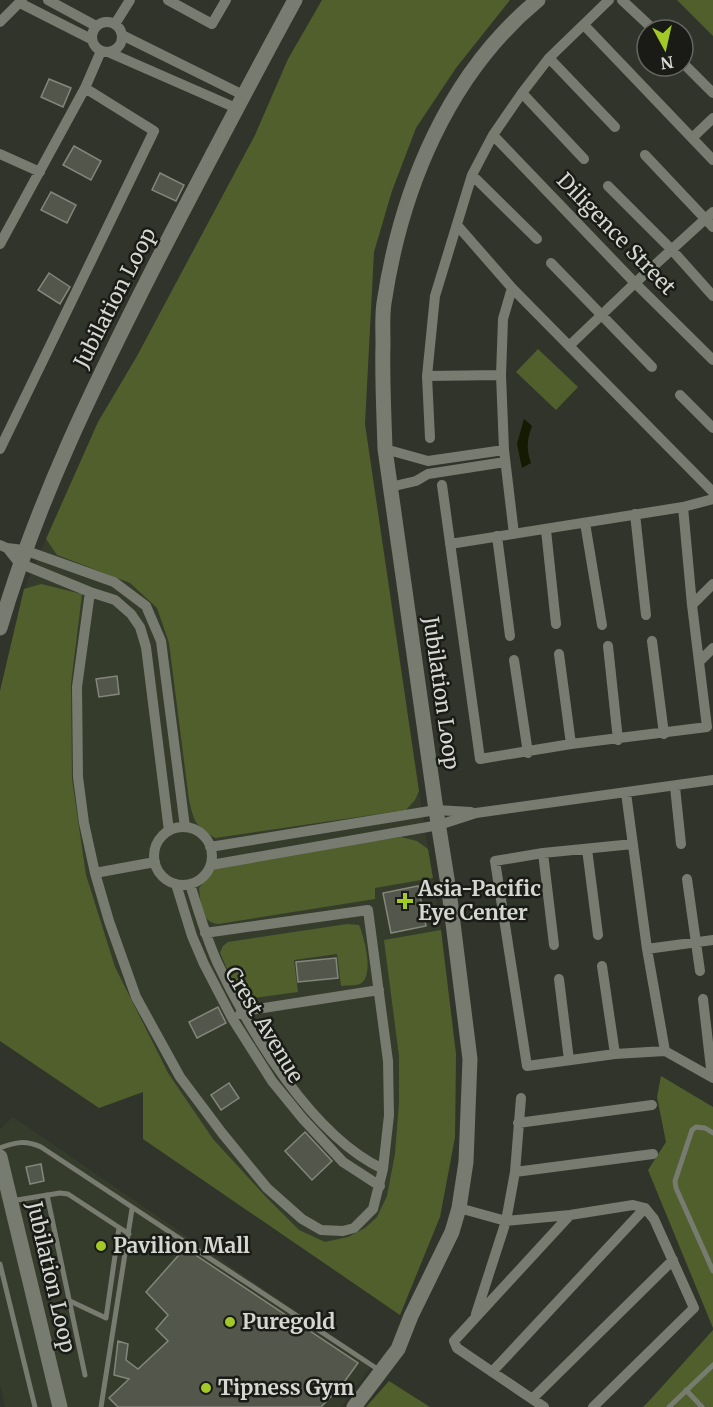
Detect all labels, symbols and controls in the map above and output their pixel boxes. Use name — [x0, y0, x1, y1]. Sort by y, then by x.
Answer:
north arrow — [635, 18, 695, 78]
text: N — [659, 52, 675, 74]
street label: Diligence Street — [551, 167, 681, 300]
street label: Jubilation Loop — [67, 223, 162, 373]
street label: Jubilation Loop — [417, 614, 466, 771]
place label: Asia-Pacific Eye Center — [417, 875, 541, 926]
marker: Asia-Pacific Eye Center — [396, 892, 414, 910]
street label: Crest Avenue — [219, 962, 310, 1088]
street label: Jubilation Loop — [21, 1198, 82, 1355]
place label: Pavilion Mall — [113, 1232, 250, 1259]
marker: Pavilion Mall — [94, 1239, 108, 1253]
place label: Puregold — [242, 1308, 335, 1335]
marker: Puregold — [223, 1315, 237, 1329]
place label: Tipness Gym — [218, 1374, 354, 1401]
marker: Tipness Gym — [199, 1381, 213, 1395]

